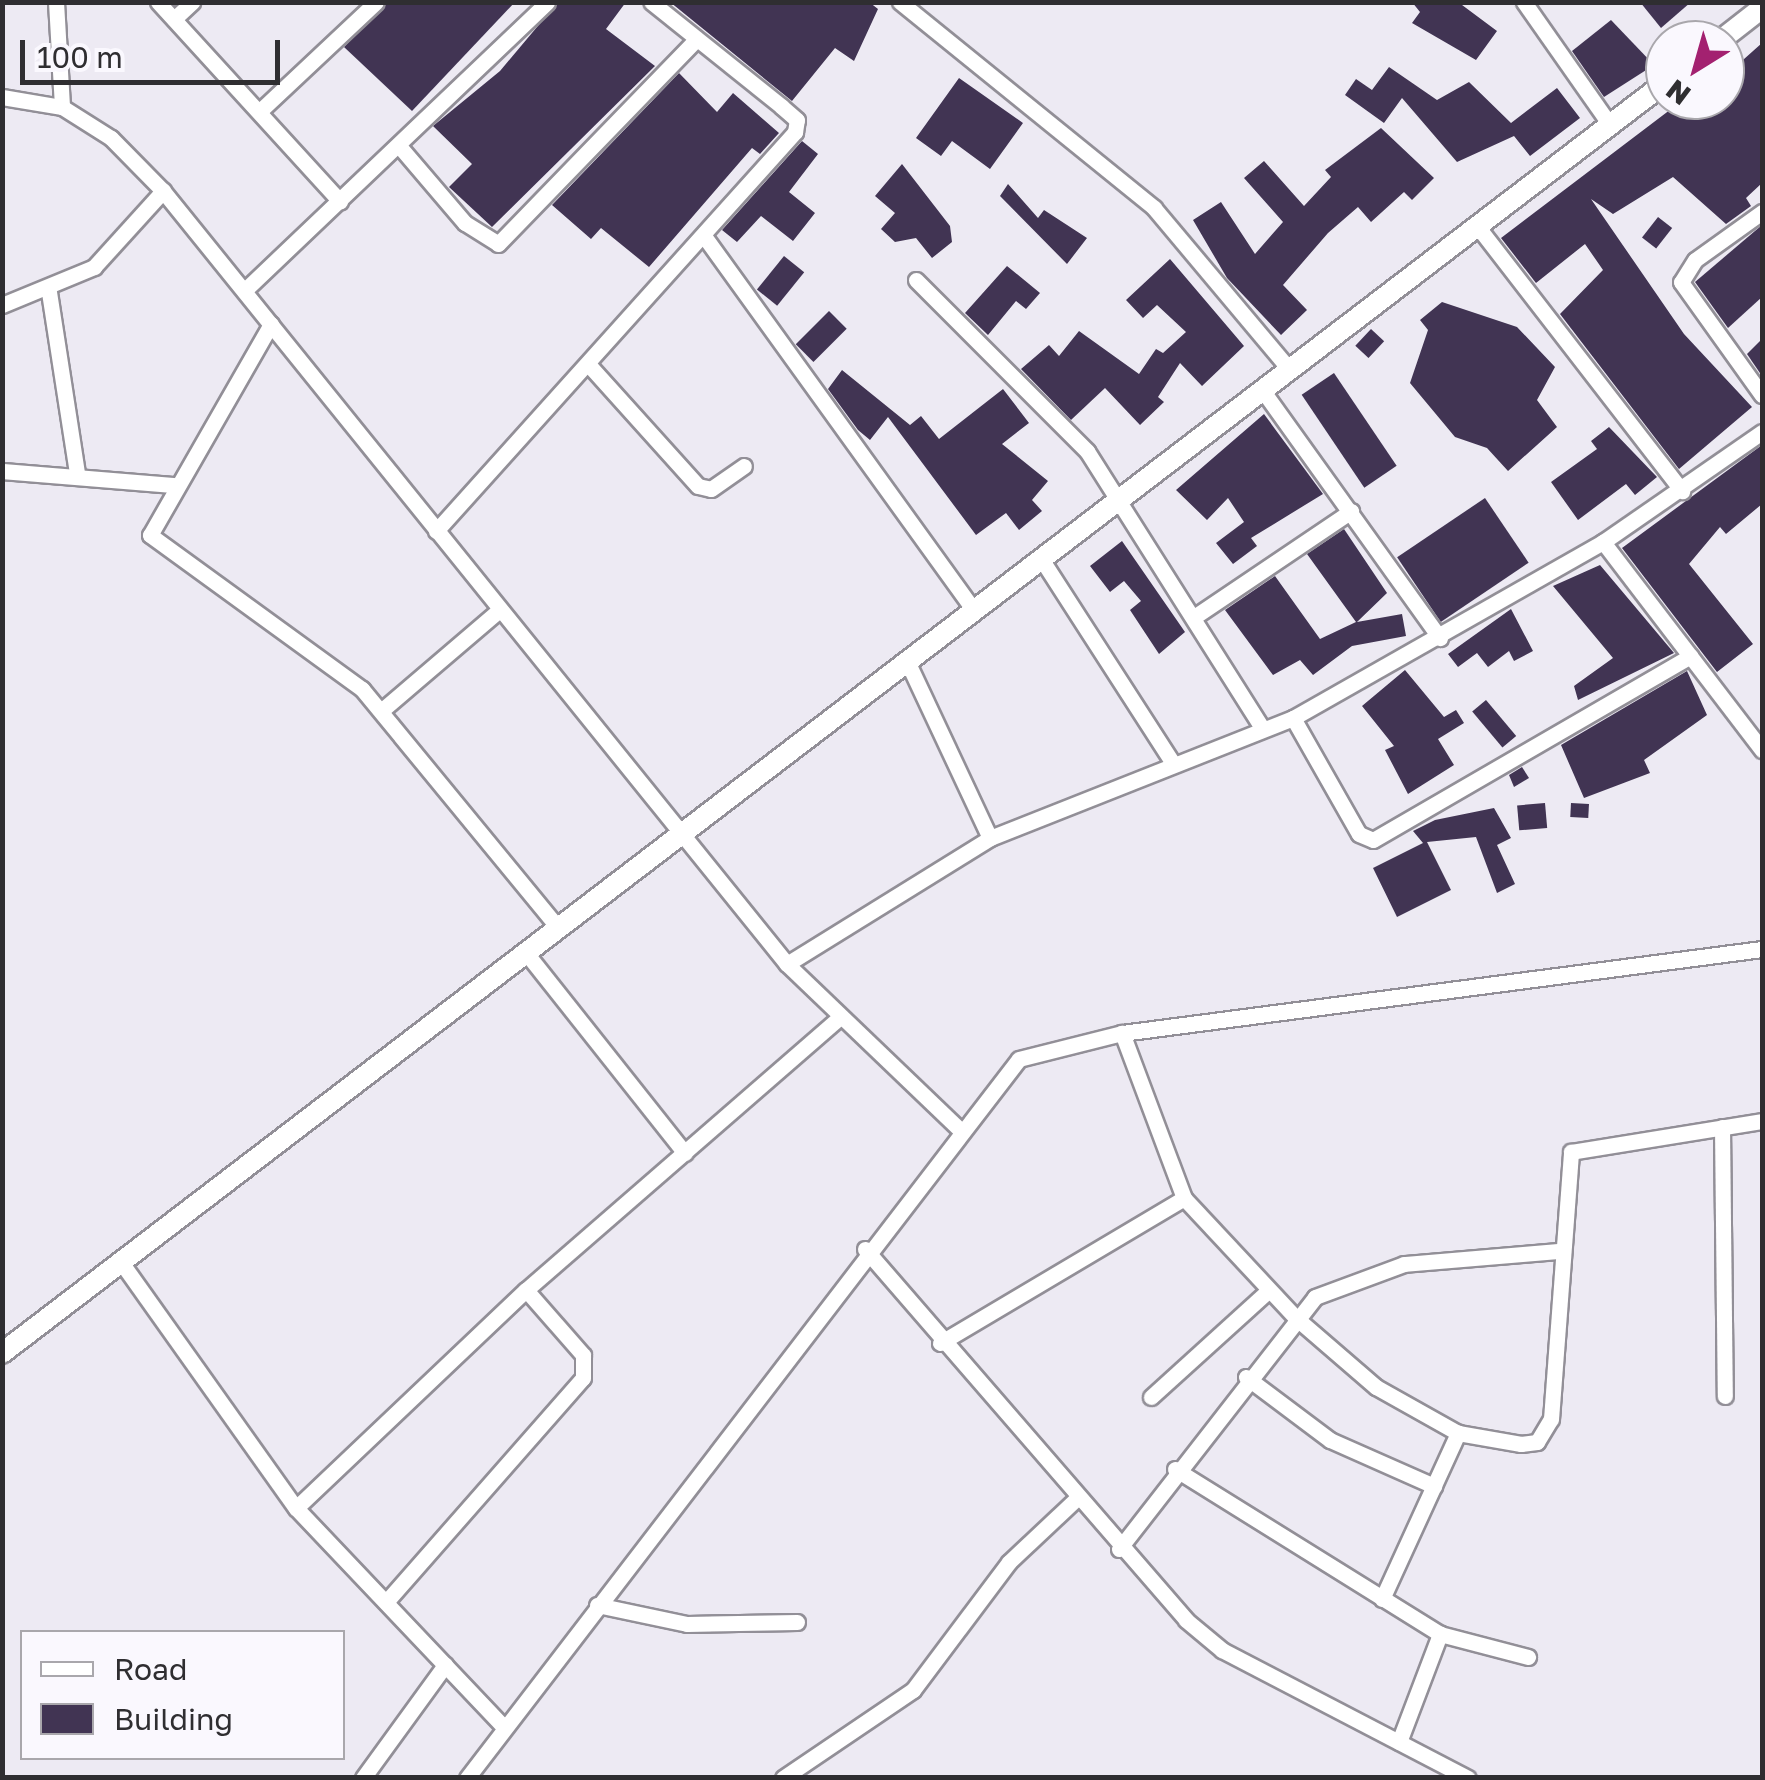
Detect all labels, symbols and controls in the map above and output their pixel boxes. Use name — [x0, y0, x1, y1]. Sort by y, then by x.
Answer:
scale bar — [25, 20, 285, 82]
north arrow — [1645, 20, 1745, 120]
text: 100 m — [37, 39, 123, 75]
text: N — [1659, 73, 1696, 112]
legend — [20, 1630, 345, 1760]
text: Road — [114, 1651, 188, 1687]
text: Building — [114, 1701, 233, 1737]

